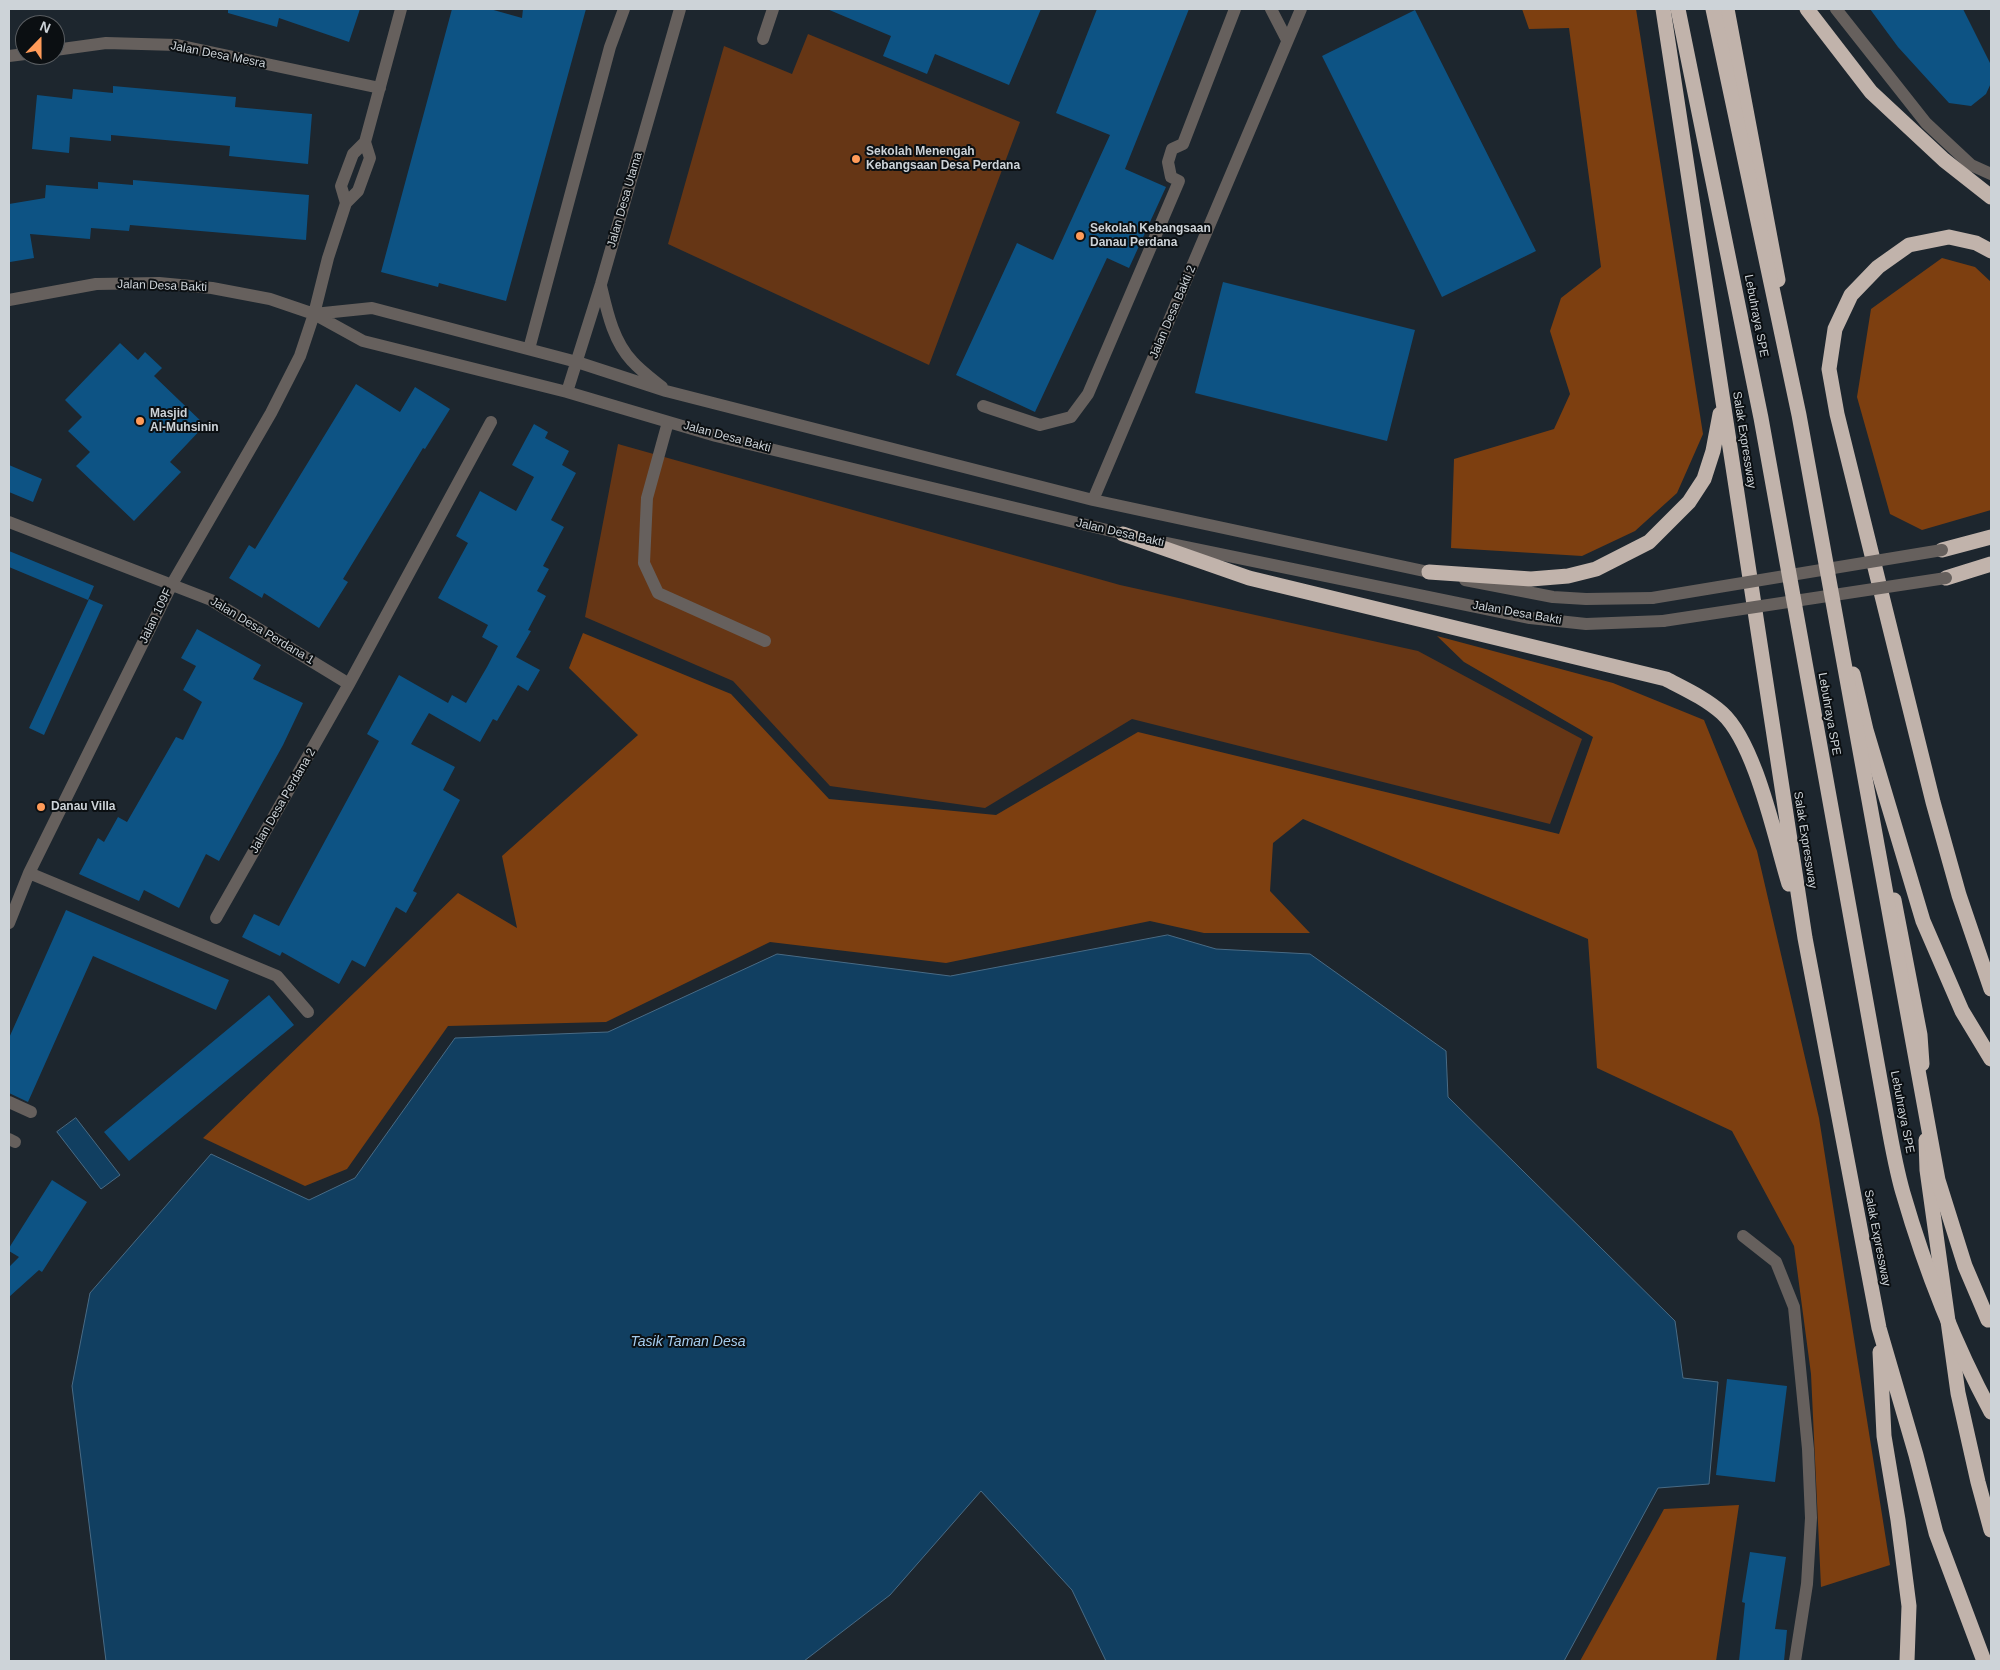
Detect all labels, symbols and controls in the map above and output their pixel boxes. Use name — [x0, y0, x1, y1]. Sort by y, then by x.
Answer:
north arrow — [15, 15, 65, 65]
text: N — [38, 18, 53, 36]
street label: Jalan Desa Mesra — [169, 39, 267, 71]
place label: Sekolah Menengah Kebangsaan Desa Perdana — [866, 145, 1020, 173]
street label: Jalan Desa Utama — [604, 151, 646, 249]
marker: Sekolah Menengah Kebangsaan Desa Perdana — [850, 153, 862, 165]
place label: Sekolah Kebangsaan Danau Perdana — [1090, 222, 1211, 250]
marker: Sekolah Kebangsaan Danau Perdana — [1074, 230, 1086, 242]
street label: Jalan Desa Bakti 2 — [1147, 263, 1199, 361]
street label: Lebuhraya SPE — [1741, 273, 1771, 359]
street label: Jalan Desa Bakti — [117, 277, 207, 295]
street label: Salak Expressway — [1729, 390, 1759, 490]
place label: Masjid Al-Muhsinin — [150, 407, 219, 435]
marker: Masjid Al-Muhsinin — [134, 415, 146, 427]
street label: Jalan Desa Bakti — [682, 418, 772, 456]
street label: Jalan Desa Bakti — [1075, 516, 1165, 550]
street label: Jalan 109F — [137, 586, 175, 646]
street label: Jalan Desa Perdana 1 — [207, 594, 317, 668]
street label: Jalan Desa Bakti — [1471, 598, 1563, 628]
street label: Lebuhraya SPE — [1815, 671, 1843, 757]
street label: Jalan Desa Perdana 2 — [247, 746, 319, 856]
street label: Salak Expressway — [1790, 790, 1820, 890]
place label: Danau Villa — [51, 800, 115, 814]
marker: Danau Villa — [35, 801, 47, 813]
street label: Lebuhraya SPE — [1887, 1069, 1917, 1155]
street label: Salak Expressway — [1861, 1189, 1893, 1287]
water label: Tasik Taman Desa — [631, 1334, 745, 1350]

